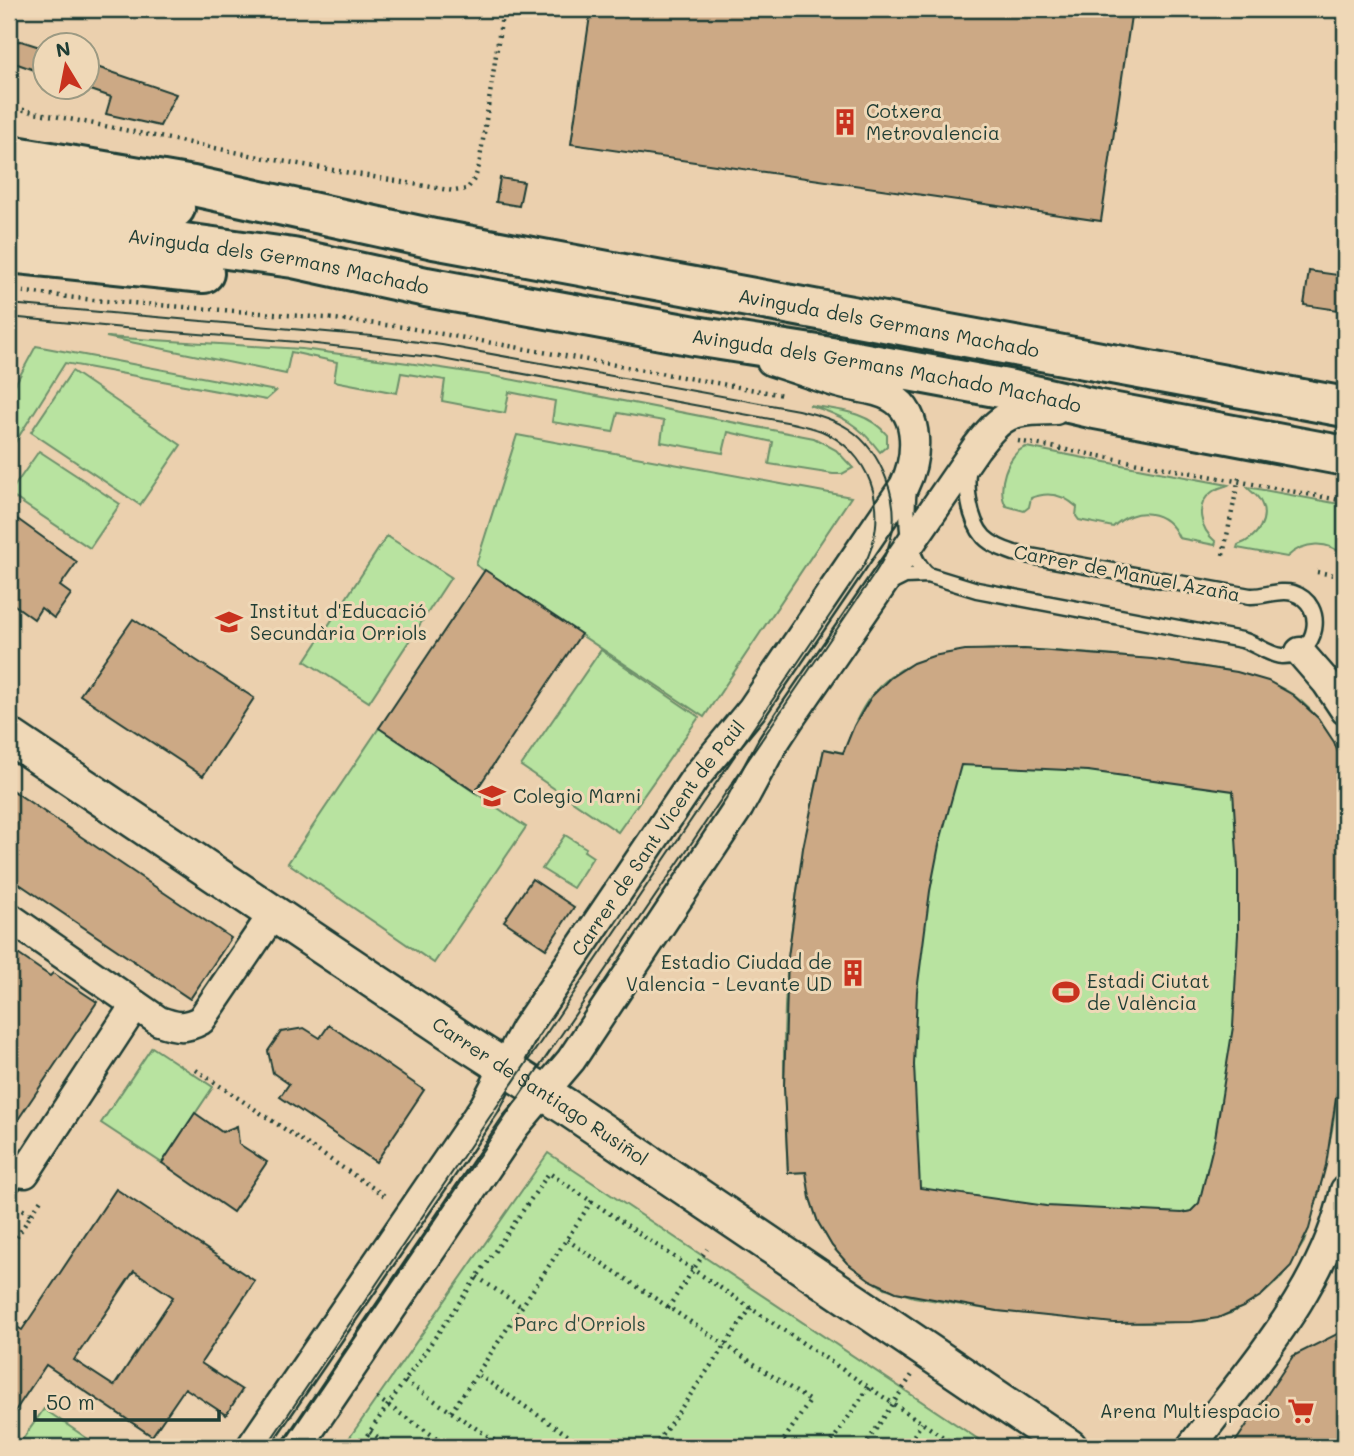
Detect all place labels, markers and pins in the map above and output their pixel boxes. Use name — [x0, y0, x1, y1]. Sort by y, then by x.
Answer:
place label: Cotxera Metrovalencia — [866, 98, 1000, 145]
building icon: Cotxera Metrovalencia — [830, 107, 860, 137]
place label: Institut d'Educació Secundària Orriols — [250, 598, 427, 645]
school or university icon: Institut d'Educació Secundària Orriols — [214, 607, 244, 637]
school or university icon: Colegio Marni — [477, 781, 507, 811]
place label: Colegio Marni — [513, 783, 641, 808]
place label: Estadio Ciudad de Valencia - Levante UD — [626, 949, 832, 996]
building icon: Estadio Ciudad de Valencia - Levante UD — [838, 958, 868, 988]
place label: Estadi Ciutat de València — [1087, 968, 1210, 1015]
sports icon: Estadi Ciutat de València — [1051, 977, 1081, 1007]
supermarket icon: Arena Multiespacio — [1286, 1396, 1316, 1426]
place label: Arena Multiespacio — [1100, 1398, 1280, 1423]

